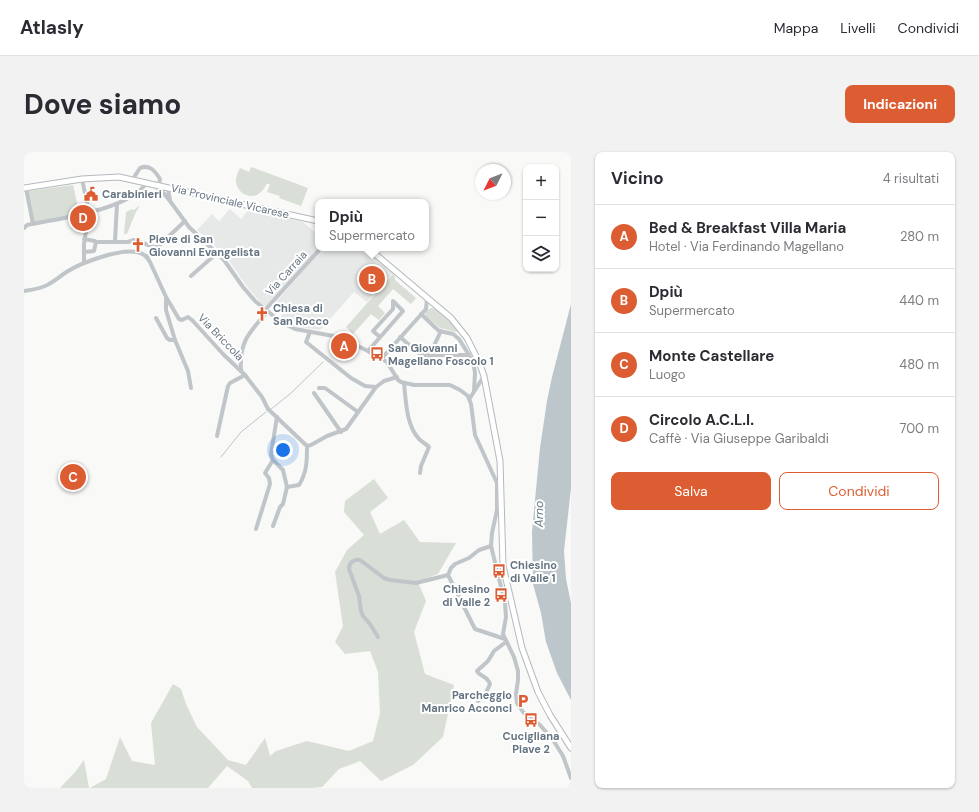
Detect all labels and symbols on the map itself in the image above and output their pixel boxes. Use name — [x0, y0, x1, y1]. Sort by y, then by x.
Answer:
north arrow — [475, 164, 511, 200]
street label: Via Provinciale Vicarese — [170, 181, 290, 221]
public building icon: Carabinieri — [83, 186, 99, 202]
place label: Carabinieri — [102, 187, 162, 201]
pin: D — [70, 203, 96, 233]
place label: Pieve di San Giovanni Evangelista — [149, 232, 260, 259]
church icon: Pieve di San Giovanni Evangelista — [130, 237, 146, 253]
street label: Via Carraia — [262, 248, 310, 298]
pin: B — [359, 264, 385, 294]
place label: Chiesa di San Rocco — [273, 301, 329, 328]
church icon: Chiesa di San Rocco — [254, 306, 270, 322]
street label: Via Briccola — [195, 311, 247, 363]
pin: A — [331, 331, 357, 361]
place label: San Giovanni Magellano Foscolo 1 — [388, 341, 494, 368]
bus stop icon: San Giovanni Magellano Foscolo 1 — [369, 346, 385, 362]
your location — [273, 440, 293, 460]
pin: C — [60, 462, 86, 492]
water label: Arno — [531, 501, 547, 528]
place label: Chiesino di Valle 1 — [510, 558, 557, 585]
bus stop icon: Chiesino di Valle 1 — [491, 563, 507, 579]
place label: Chiesino di Valle 2 — [442, 582, 490, 609]
bus stop icon: Chiesino di Valle 2 — [493, 587, 509, 603]
place label: Parcheggio Manrico Acconci — [421, 688, 512, 715]
parking icon: Parcheggio Manrico Acconci — [515, 693, 531, 709]
bus stop icon: Cucigliana Piave 2 — [523, 712, 539, 728]
place label: Cucigliana Piave 2 — [503, 729, 559, 756]

